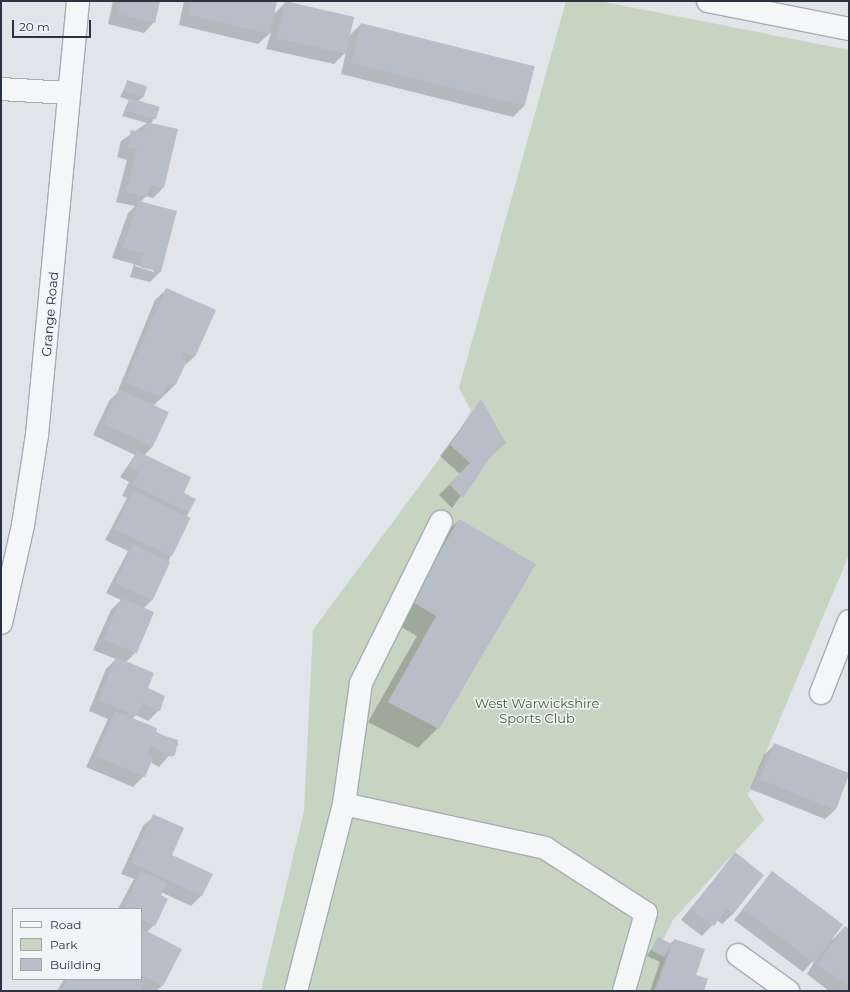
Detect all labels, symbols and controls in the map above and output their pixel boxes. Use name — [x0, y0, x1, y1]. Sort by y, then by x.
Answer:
scale bar — [14, 12, 93, 38]
text: 20 m — [19, 19, 50, 34]
street label: Grange Road — [39, 271, 61, 357]
park label: West Warwickshire Sports Club — [475, 696, 599, 727]
legend — [12, 908, 142, 980]
text: Road — [50, 917, 81, 932]
text: Park — [50, 937, 77, 952]
text: Building — [50, 957, 101, 972]

